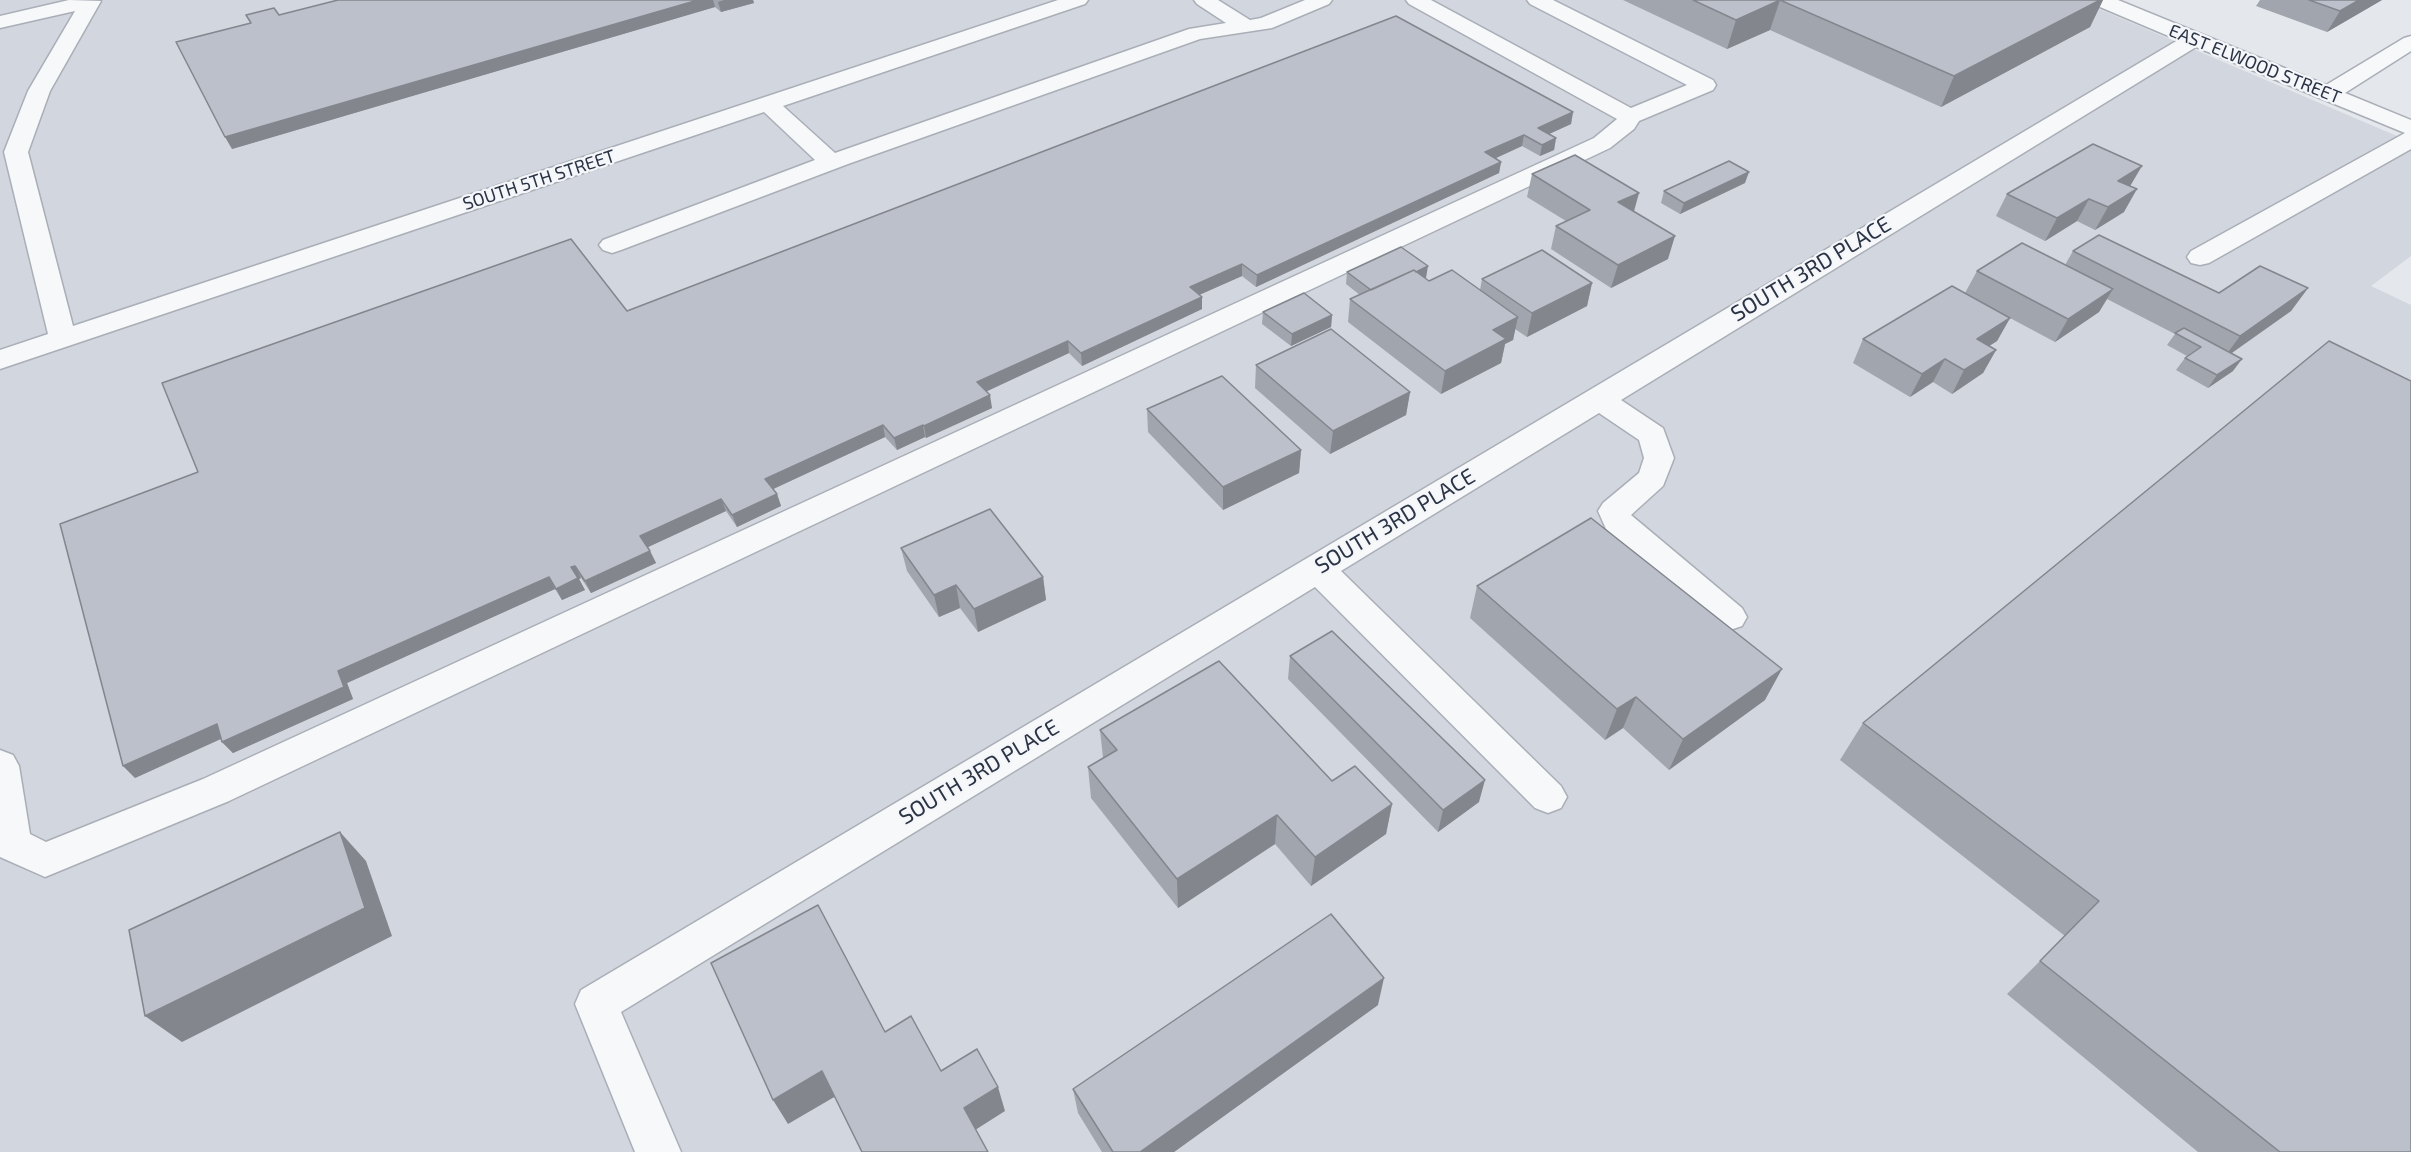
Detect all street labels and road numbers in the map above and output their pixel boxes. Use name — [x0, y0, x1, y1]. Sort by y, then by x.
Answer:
street label: EAST ELWOOD STREET — [2166, 20, 2344, 108]
street label: SOUTH 5TH STREET — [460, 145, 618, 215]
street label: SOUTH 3RD PLACE — [1726, 211, 1896, 327]
street label: SOUTH 3RD PLACE — [1310, 463, 1480, 579]
street label: SOUTH 3RD PLACE — [894, 714, 1064, 830]

